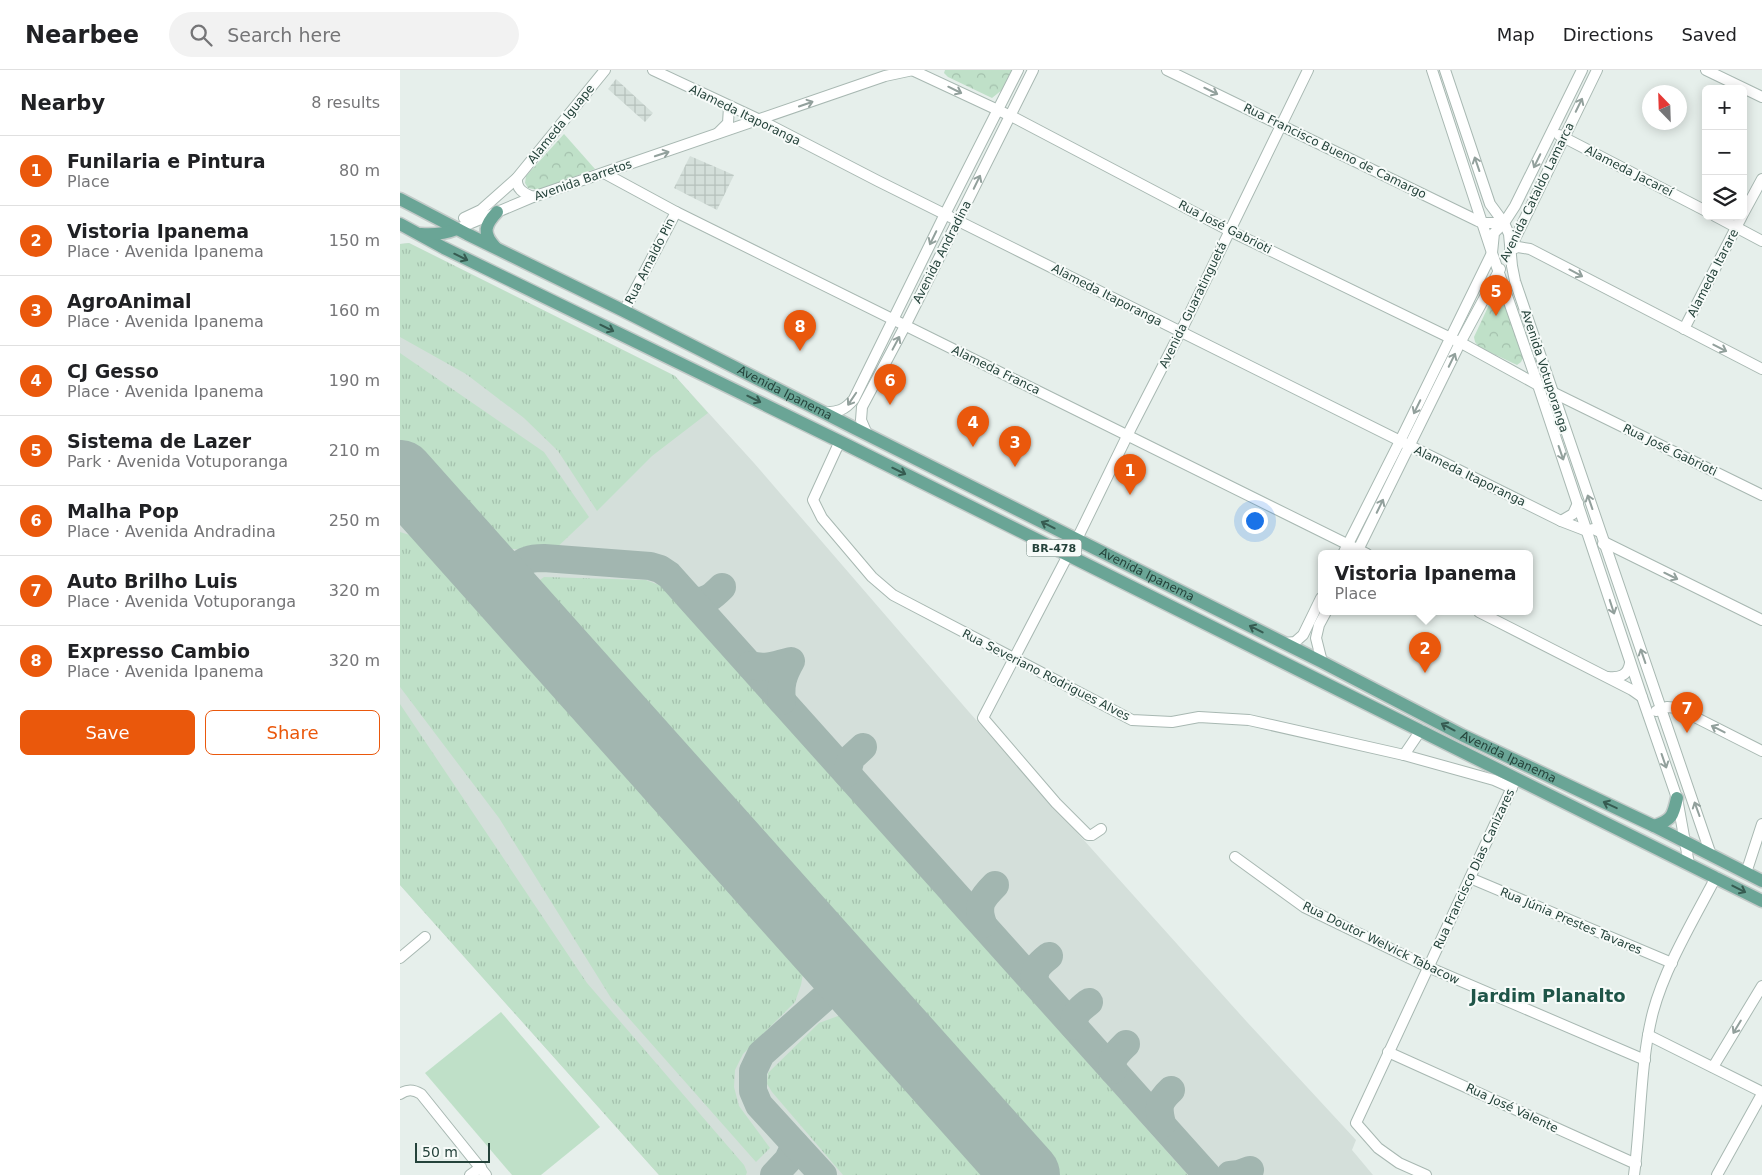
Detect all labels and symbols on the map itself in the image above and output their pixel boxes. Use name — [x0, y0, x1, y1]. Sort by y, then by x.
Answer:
street label: Alameda Iguape — [525, 82, 597, 166]
street label: Alameda Itaporanga — [687, 82, 803, 148]
north arrow — [1642, 85, 1687, 130]
one-way arrow — [947, 86, 962, 95]
one-way arrow — [1203, 87, 1218, 97]
one-way arrow — [1574, 98, 1584, 113]
one-way arrow — [798, 99, 813, 108]
street label: Rua Francisco Bueno de Camargo — [1241, 101, 1429, 201]
street label: Avenida Cataldo Lamarca — [1497, 120, 1577, 264]
street label: Alameda Jacareí — [1583, 143, 1676, 200]
one-way arrow — [653, 149, 669, 158]
one-way arrow — [1532, 153, 1541, 168]
street label: Avenida Barretos — [532, 157, 634, 203]
one-way arrow — [1472, 157, 1481, 172]
one-way arrow — [973, 175, 982, 190]
street label: Rua José Gabrioti — [1176, 197, 1274, 257]
street label: Avenida Andradina — [910, 198, 974, 306]
street label: Rua Arnaldo Pin — [622, 216, 678, 306]
street label: Alameda Itarare — [1685, 227, 1741, 319]
one-way arrow — [928, 230, 937, 245]
street label: Avenida Guaratinguetá — [1156, 240, 1230, 370]
one-way arrow — [453, 252, 468, 262]
street label: Alameda Itaporanga — [1049, 261, 1165, 329]
one-way arrow — [1568, 269, 1583, 278]
pin: 5 — [1480, 275, 1512, 316]
street label: Avenida Votuporanga — [1518, 308, 1572, 434]
pin: 8 — [784, 310, 816, 351]
one-way arrow — [600, 323, 615, 333]
one-way arrow — [892, 336, 901, 351]
street label: Alameda Franca — [950, 343, 1042, 397]
one-way arrow — [1712, 344, 1727, 353]
one-way arrow — [1448, 353, 1457, 368]
street label: Avenida Ipanema — [735, 363, 835, 423]
pin: 6 — [874, 364, 906, 405]
one-way arrow — [847, 392, 858, 406]
one-way arrow — [746, 394, 761, 404]
one-way arrow — [1412, 400, 1422, 415]
pin: 4 — [957, 406, 989, 447]
street label: Rua José Gabrioti — [1621, 421, 1719, 479]
pin: 3 — [999, 426, 1031, 467]
street label: Alameda Itaporanga — [1412, 443, 1528, 509]
one-way arrow — [1557, 445, 1566, 460]
pin: 1 — [1114, 454, 1146, 495]
one-way arrow — [892, 466, 907, 476]
one-way arrow — [1585, 495, 1594, 510]
one-way arrow — [1376, 499, 1385, 514]
your location — [1242, 508, 1268, 534]
one-way arrow — [1041, 520, 1056, 530]
road number: BR-478 — [1026, 539, 1082, 556]
street label: Avenida Ipanema — [1097, 545, 1197, 604]
one-way arrow — [1664, 571, 1679, 581]
one-way arrow — [1607, 599, 1617, 615]
one-way arrow — [1249, 624, 1264, 634]
street label: Rua Severiano Rodrigues Alves — [960, 626, 1132, 724]
pin: 2 — [1409, 632, 1441, 673]
one-way arrow — [1637, 648, 1647, 664]
pin: 7 — [1671, 692, 1703, 733]
one-way arrow — [1440, 722, 1455, 732]
one-way arrow — [1711, 724, 1726, 734]
street label: Avenida Ipanema — [1458, 728, 1559, 786]
one-way arrow — [1660, 753, 1669, 768]
street label: Rua Francisco Dias Canizares — [1431, 787, 1517, 951]
one-way arrow — [1603, 800, 1618, 810]
one-way arrow — [1692, 802, 1701, 817]
street label: Rua Júnia Prestes Tavares — [1498, 885, 1644, 957]
one-way arrow — [1731, 885, 1746, 894]
street label: Rua Doutor Welvick Tabacow — [1300, 899, 1462, 987]
district label: Jardim Planalto — [1468, 985, 1626, 1006]
one-way arrow — [1732, 1019, 1742, 1033]
street label: Rua José Valente — [1464, 1081, 1560, 1135]
scale bar — [415, 1140, 490, 1163]

